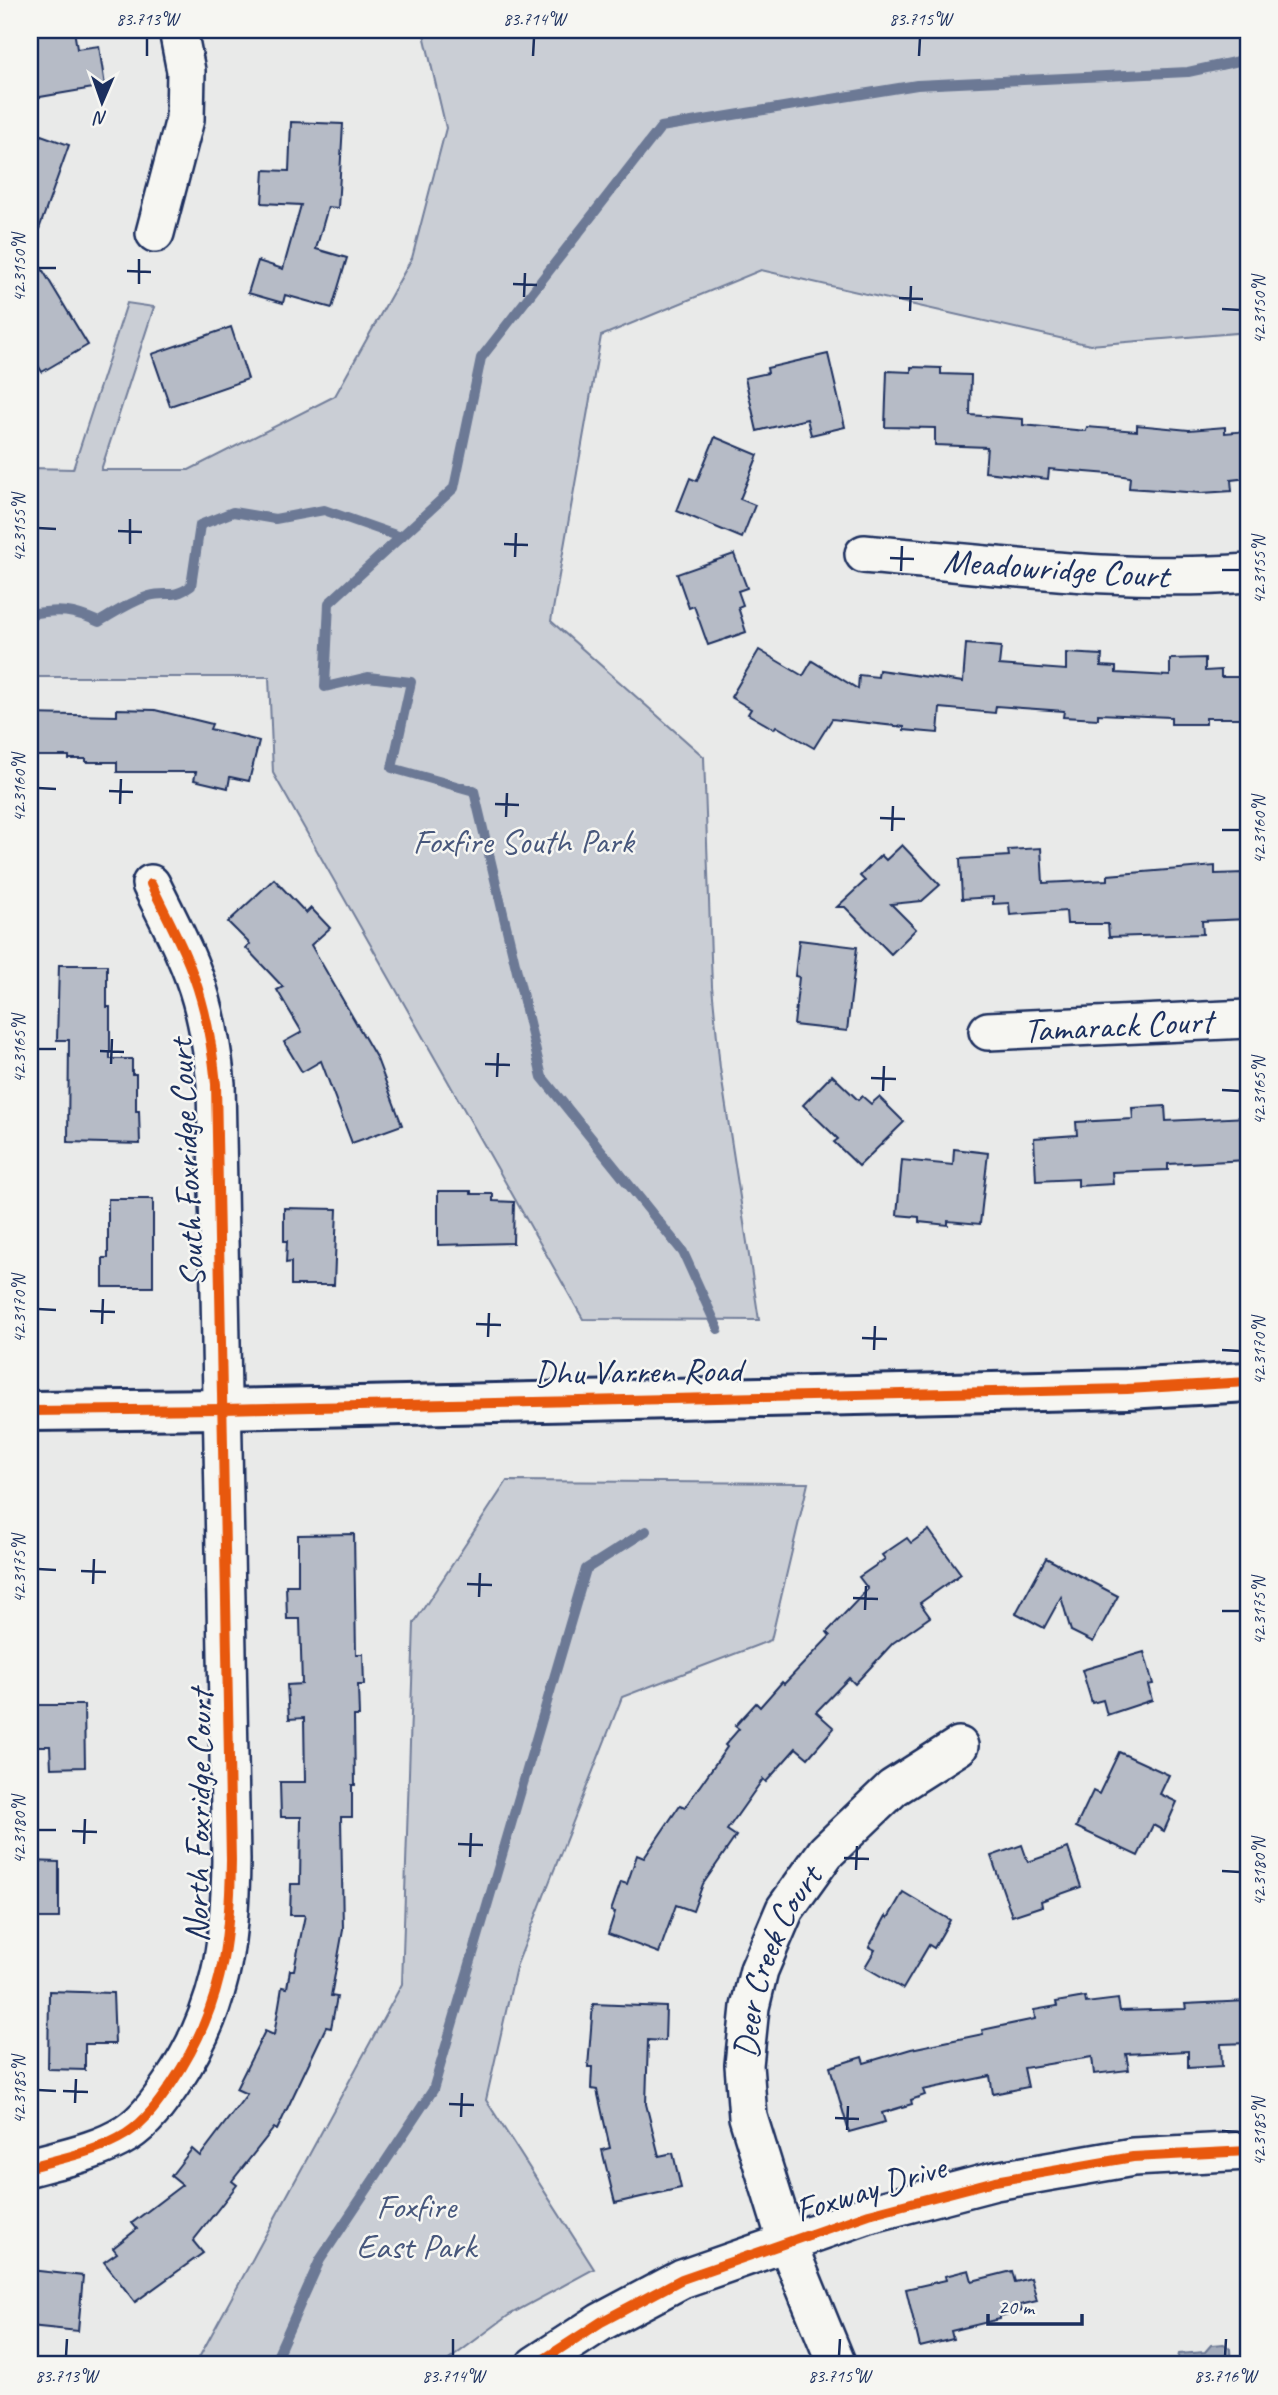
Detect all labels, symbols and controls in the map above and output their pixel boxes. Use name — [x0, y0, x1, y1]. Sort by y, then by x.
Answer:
text: 83.713°W — [116, 8, 181, 30]
text: 83.714°W — [503, 8, 568, 30]
text: 83.715°W — [889, 8, 954, 30]
north arrow — [66, 66, 136, 136]
text: N — [92, 106, 108, 130]
text: 42.3150°N — [8, 231, 30, 302]
text: 42.3150°N — [1248, 273, 1270, 344]
text: 42.3155°N — [8, 491, 30, 562]
text: 42.3155°N — [1248, 533, 1270, 604]
street label: Meadowridge Court — [942, 538, 1174, 599]
text: 42.3160°N — [8, 751, 30, 822]
text: 42.3160°N — [1248, 793, 1270, 864]
park label: Foxfire South Park — [413, 819, 635, 864]
street label: Tamarack Court — [1022, 998, 1218, 1053]
text: 42.3165°N — [8, 1012, 30, 1083]
street label: South Foxridge Court — [157, 1034, 215, 1288]
text: 42.3165°N — [1248, 1054, 1270, 1125]
text: 42.3170°N — [8, 1272, 30, 1343]
text: 42.3170°N — [1248, 1314, 1270, 1385]
street label: Dhu Varren Road — [534, 1347, 747, 1396]
text: 42.3175°N — [8, 1532, 30, 1603]
text: 42.3175°N — [1248, 1574, 1270, 1645]
street label: North Foxridge Court — [174, 1685, 223, 1943]
text: 42.3180°N — [8, 1793, 30, 1864]
text: 42.3180°N — [1248, 1835, 1270, 1906]
street label: Deer Creek Court — [723, 1854, 834, 2060]
text: 42.3185°N — [8, 2053, 30, 2124]
text: 42.3185°N — [1248, 2095, 1270, 2166]
street label: Foxway Drive — [790, 2144, 953, 2233]
park label: Foxfire East Park — [356, 2184, 479, 2269]
scale bar — [988, 2283, 1082, 2327]
text: 20 m — [998, 2294, 1036, 2320]
text: 83.713°W — [35, 2365, 100, 2387]
text: 83.714°W — [422, 2365, 487, 2387]
text: 83.715°W — [808, 2365, 873, 2387]
text: 83.716°W — [1194, 2365, 1259, 2387]

